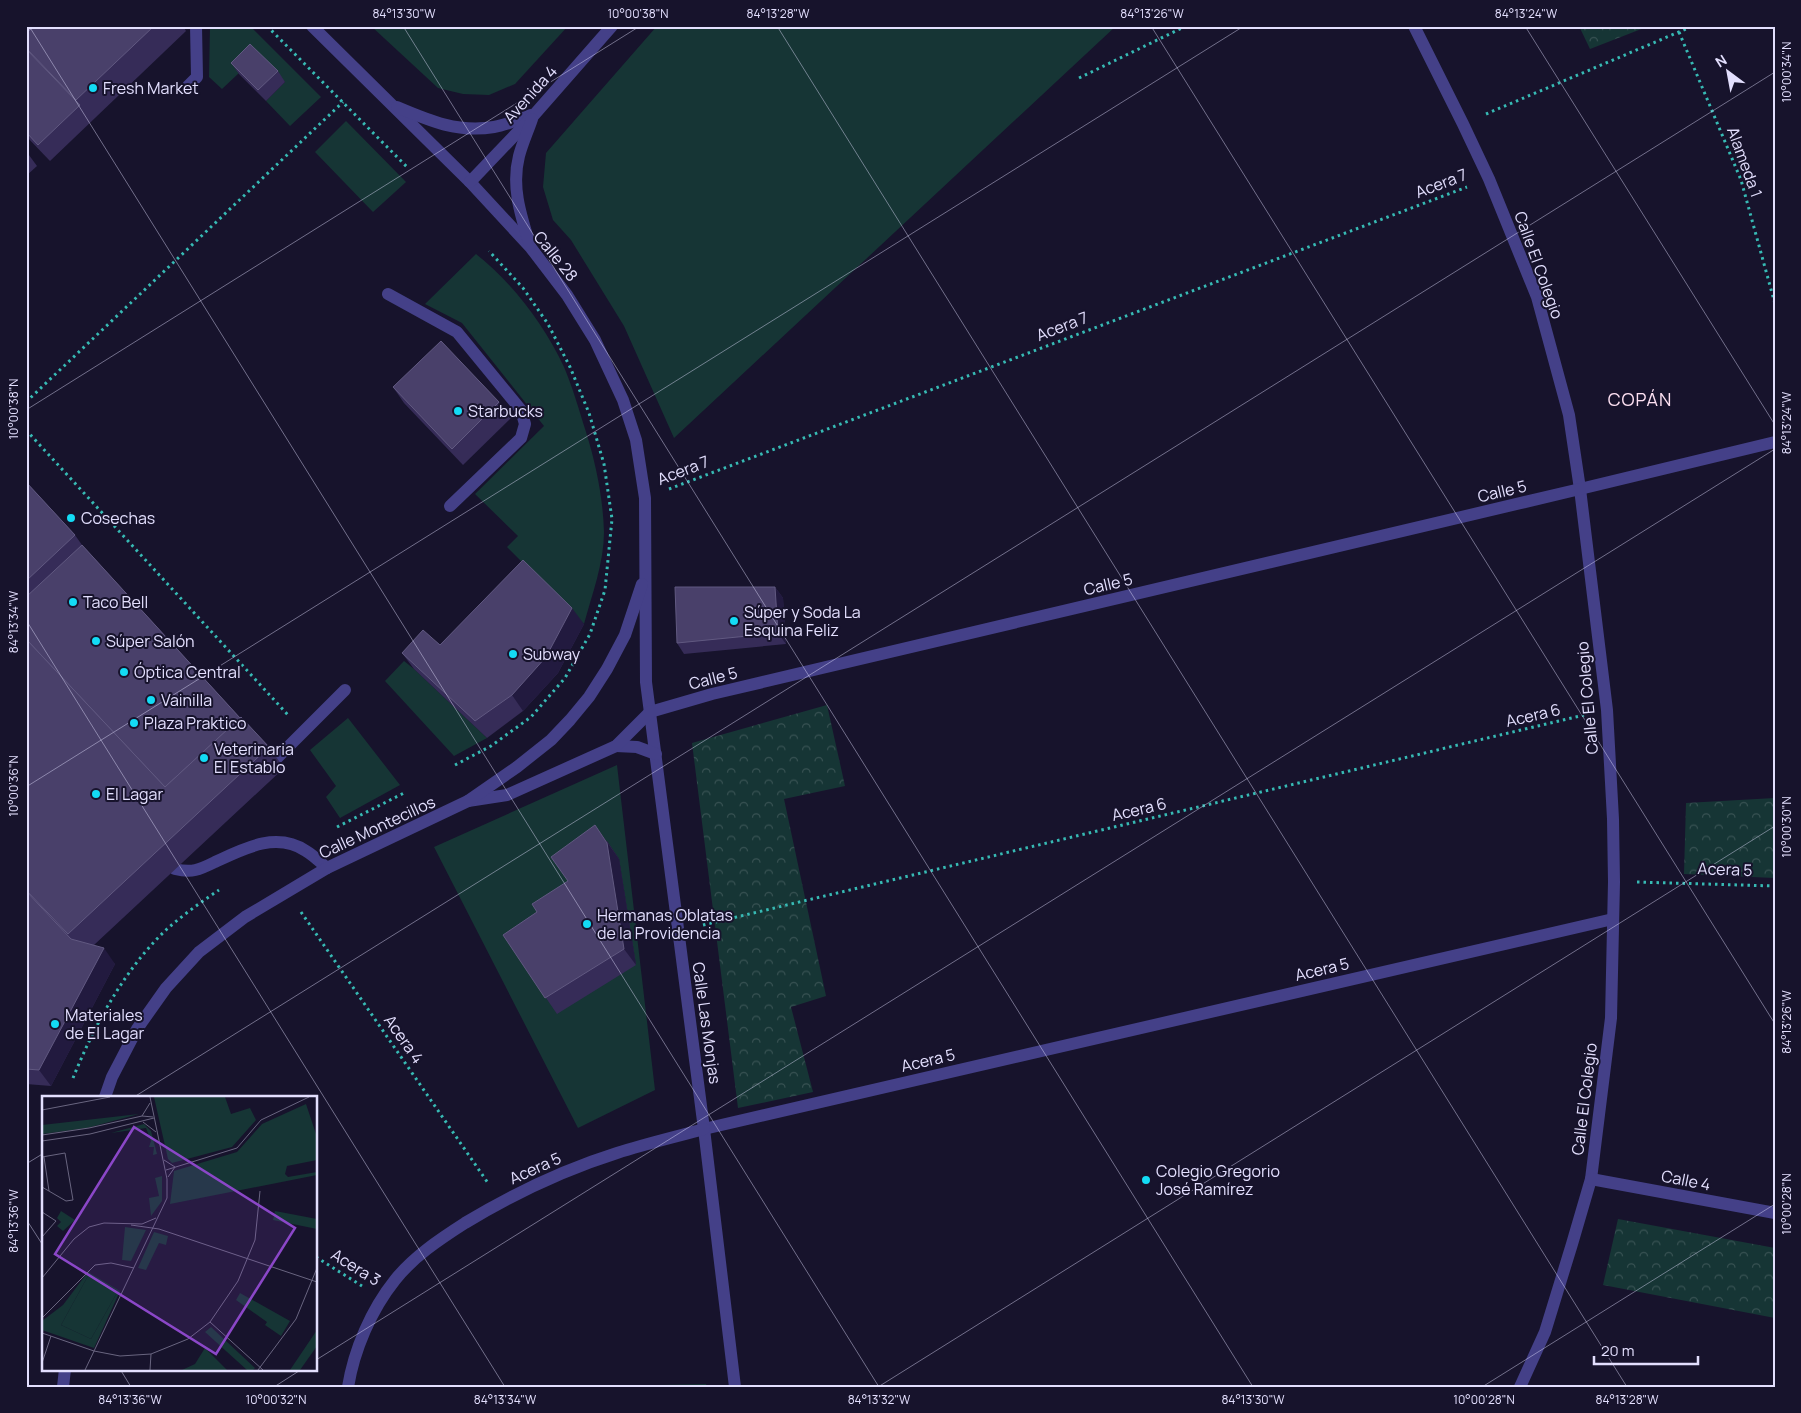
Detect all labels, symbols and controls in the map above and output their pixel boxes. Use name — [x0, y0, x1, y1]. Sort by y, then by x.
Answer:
text: 84°13'30"W — [372, 5, 436, 22]
text: 10°00'38"N — [607, 5, 669, 22]
text: 84°13'28"W — [746, 5, 810, 22]
text: 84°13'26"W — [1120, 5, 1185, 22]
text: 84°13'24"W — [1495, 5, 1558, 22]
text: 10°00'34"N — [1778, 42, 1795, 102]
north arrow — [1704, 48, 1754, 98]
text: N — [1712, 50, 1730, 71]
street label: Avenida 4 — [498, 60, 562, 128]
place label: Fresh Market — [103, 77, 199, 99]
marker: Fresh Market — [87, 82, 99, 94]
street label: Alameda 1 — [1722, 124, 1768, 200]
street label: Acera 7 — [1412, 163, 1470, 203]
street label: Calle El Colegio — [1509, 208, 1569, 322]
street label: Calle 28 — [529, 226, 583, 286]
street label: Acera 7 — [1033, 306, 1091, 346]
text: 10°00'38"N — [5, 378, 22, 440]
district label: COPÁN — [1608, 387, 1672, 411]
text: 84°13'24"W — [1778, 391, 1795, 454]
place label: Starbucks — [468, 400, 543, 422]
marker: Starbucks — [452, 405, 464, 417]
street label: Acera 7 — [654, 450, 712, 490]
street label: Calle 5 — [1475, 475, 1529, 507]
place label: Cosechas — [81, 507, 155, 529]
marker: Cosechas — [65, 512, 77, 524]
street label: Calle 5 — [1081, 568, 1135, 600]
text: 84°13'34"W — [5, 590, 22, 653]
place label: Taco Bell — [83, 591, 148, 613]
marker: Taco Bell — [67, 596, 79, 608]
place label: Súper y Soda La Esquina Feliz — [744, 601, 861, 641]
marker: Súper y Soda La Esquina Feliz — [728, 615, 740, 627]
place label: Súper Salón — [106, 630, 195, 652]
marker: Súper Salón — [90, 635, 102, 647]
street label: Calle El Colegio — [1571, 641, 1603, 755]
place label: Subway — [523, 643, 581, 665]
marker: Subway — [507, 648, 519, 660]
place label: Óptica Central — [134, 661, 241, 683]
street label: Calle 5 — [686, 661, 740, 695]
marker: Óptica Central — [118, 666, 130, 678]
place label: Vainilla — [161, 689, 212, 711]
marker: Vainilla — [145, 694, 157, 706]
street label: Acera 6 — [1503, 698, 1563, 732]
place label: Plaza Praktico — [144, 712, 247, 734]
marker: Plaza Praktico — [128, 717, 140, 729]
place label: Veterinaria El Establo — [214, 738, 294, 778]
marker: Veterinaria El Establo — [198, 752, 210, 764]
text: 10°00'36"N — [5, 755, 22, 817]
place label: El Lagar — [106, 783, 163, 805]
marker: El Lagar — [90, 788, 102, 800]
street label: Calle Montecillos — [315, 790, 439, 864]
street label: Acera 6 — [1109, 792, 1169, 826]
text: 10°00'30"N — [1778, 796, 1795, 858]
street label: Acera 5 — [1697, 857, 1753, 881]
place label: Hermanas Oblatas de la Providencia — [597, 904, 733, 944]
marker: Hermanas Oblatas de la Providencia — [581, 918, 593, 930]
street label: Acera 5 — [1293, 952, 1351, 986]
street label: Calle Las Monjas — [688, 961, 726, 1085]
text: 84°13'26"W — [1778, 989, 1795, 1054]
place label: Materiales de El Lagar — [65, 1004, 145, 1044]
street label: Acera 4 — [379, 1010, 429, 1068]
marker: Materiales de El Lagar — [49, 1018, 61, 1030]
street label: Calle El Colegio — [1566, 1042, 1602, 1156]
street label: Acera 5 — [899, 1043, 957, 1077]
inset map — [42, 1096, 318, 1370]
street label: Acera 5 — [505, 1147, 565, 1189]
place label: Colegio Gregorio José Ramírez — [1156, 1160, 1280, 1200]
street label: Calle 4 — [1659, 1164, 1713, 1196]
text: 10°00'28"N — [1778, 1173, 1795, 1235]
marker: Colegio Gregorio José Ramírez — [1140, 1174, 1152, 1186]
text: 84°13'36"W — [5, 1189, 22, 1253]
street label: Acera 3 — [327, 1243, 385, 1291]
scale bar — [1594, 1333, 1697, 1365]
text: 20 m — [1601, 1340, 1634, 1361]
text: 84°13'36"W — [98, 1391, 162, 1408]
text: 10°00'32"N — [246, 1391, 307, 1408]
text: 84°13'34"W — [474, 1391, 537, 1408]
text: 84°13'32"W — [848, 1391, 911, 1408]
text: 84°13'30"W — [1221, 1391, 1285, 1408]
text: 10°00'28"N — [1453, 1391, 1515, 1408]
text: 84°13'28"W — [1595, 1391, 1659, 1408]

